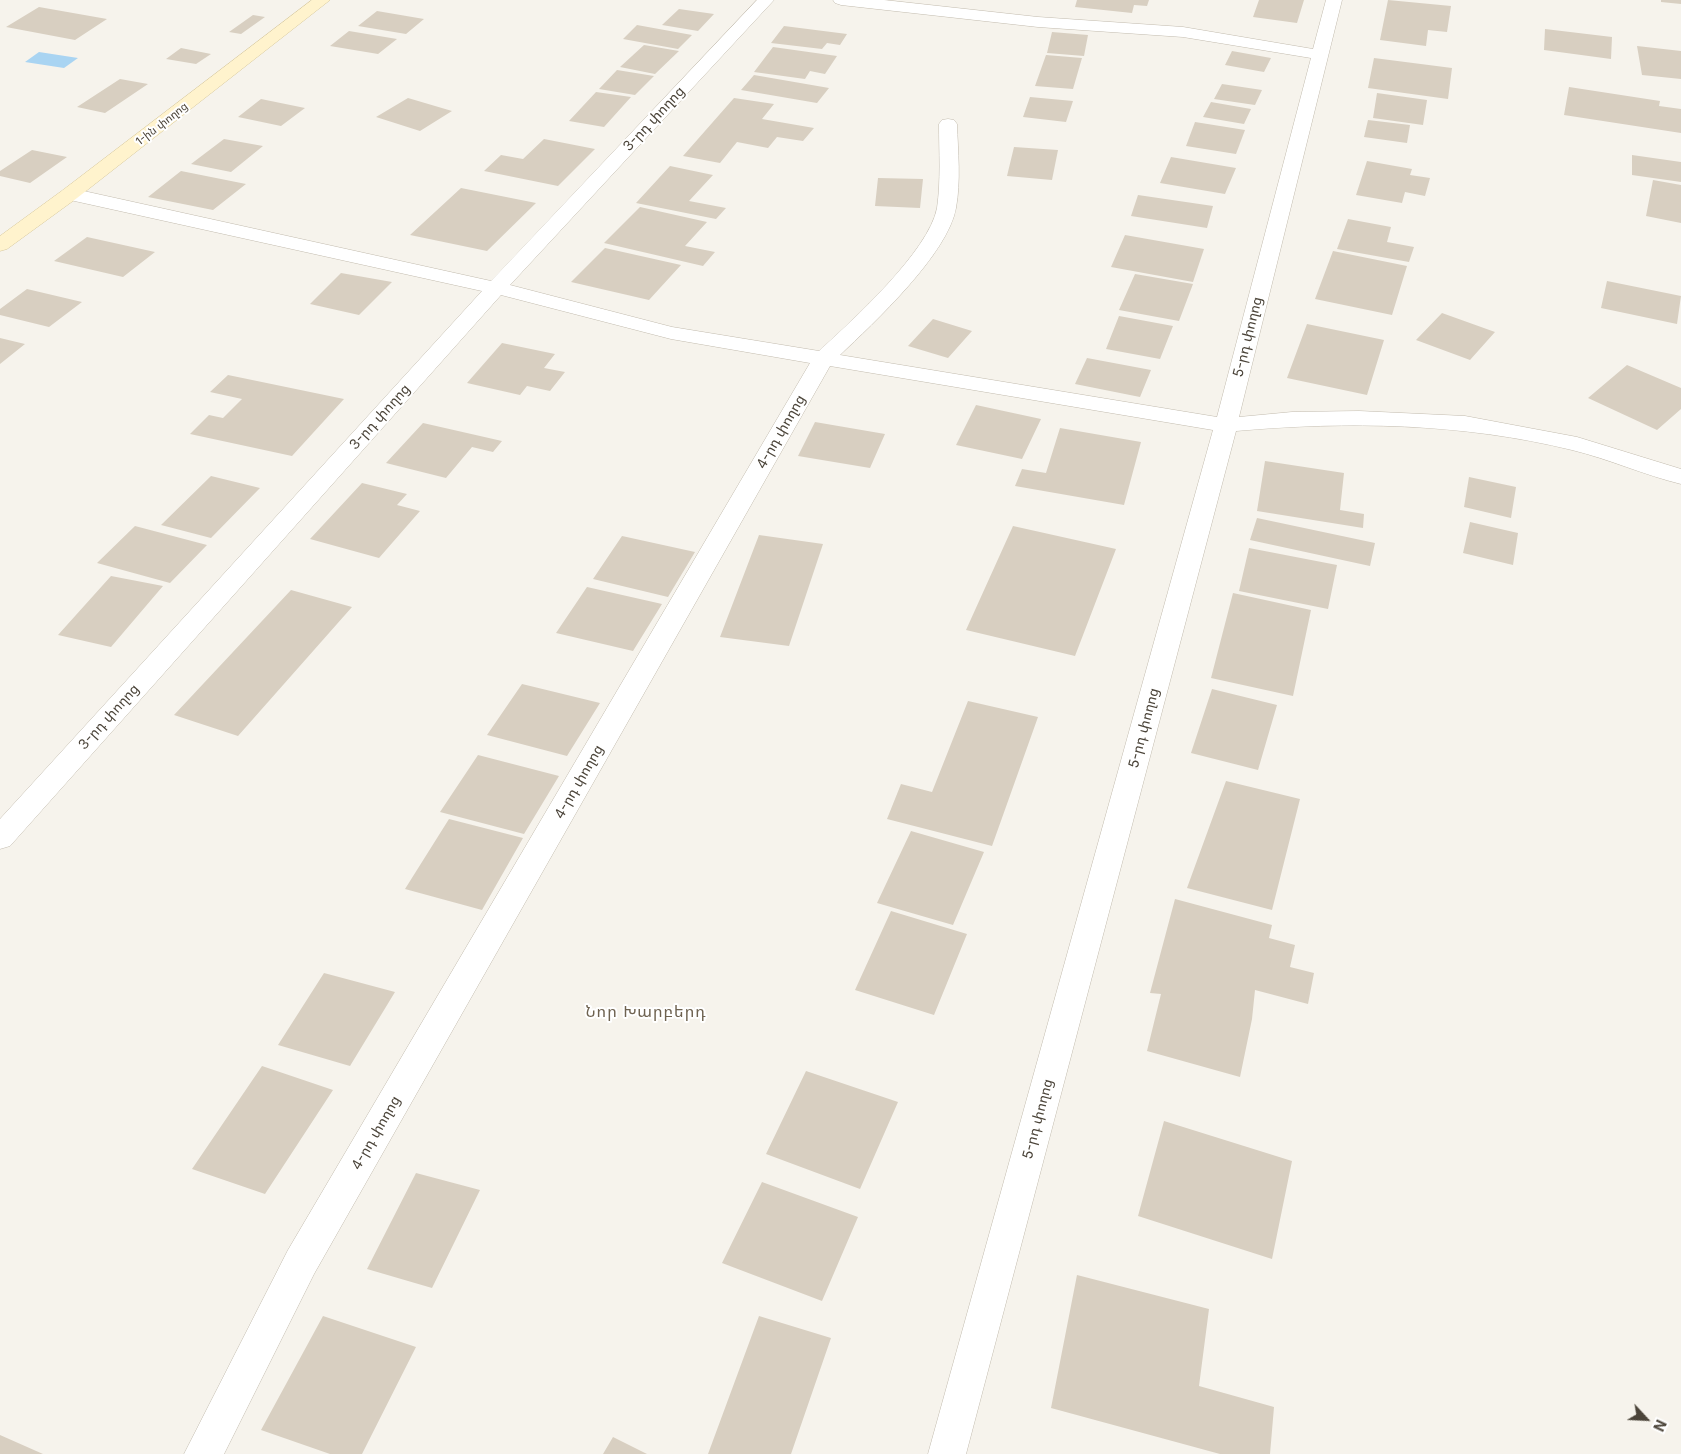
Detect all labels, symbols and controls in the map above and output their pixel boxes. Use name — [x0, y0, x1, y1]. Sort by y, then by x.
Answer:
street label: 3-րդ փողոց — [620, 83, 688, 155]
street label: 1-ին փողոց — [133, 100, 191, 148]
street label: 5-րդ փողոց — [1230, 295, 1266, 379]
street label: 3-րդ փողոց — [346, 381, 414, 453]
street label: 4-րդ փողոց — [753, 392, 809, 472]
street label: 3-րդ փողոց — [75, 681, 143, 753]
street label: 5-րդ փողոց — [1125, 686, 1163, 770]
street label: 4-րդ փողոց — [551, 742, 607, 822]
district label: Նոր Խարբերդ — [584, 1002, 708, 1022]
street label: 5-րդ փողոց — [1019, 1077, 1057, 1161]
street label: 4-րդ փողոց — [348, 1093, 404, 1173]
north arrow — [1621, 1394, 1671, 1444]
text: N — [1650, 1417, 1670, 1434]

